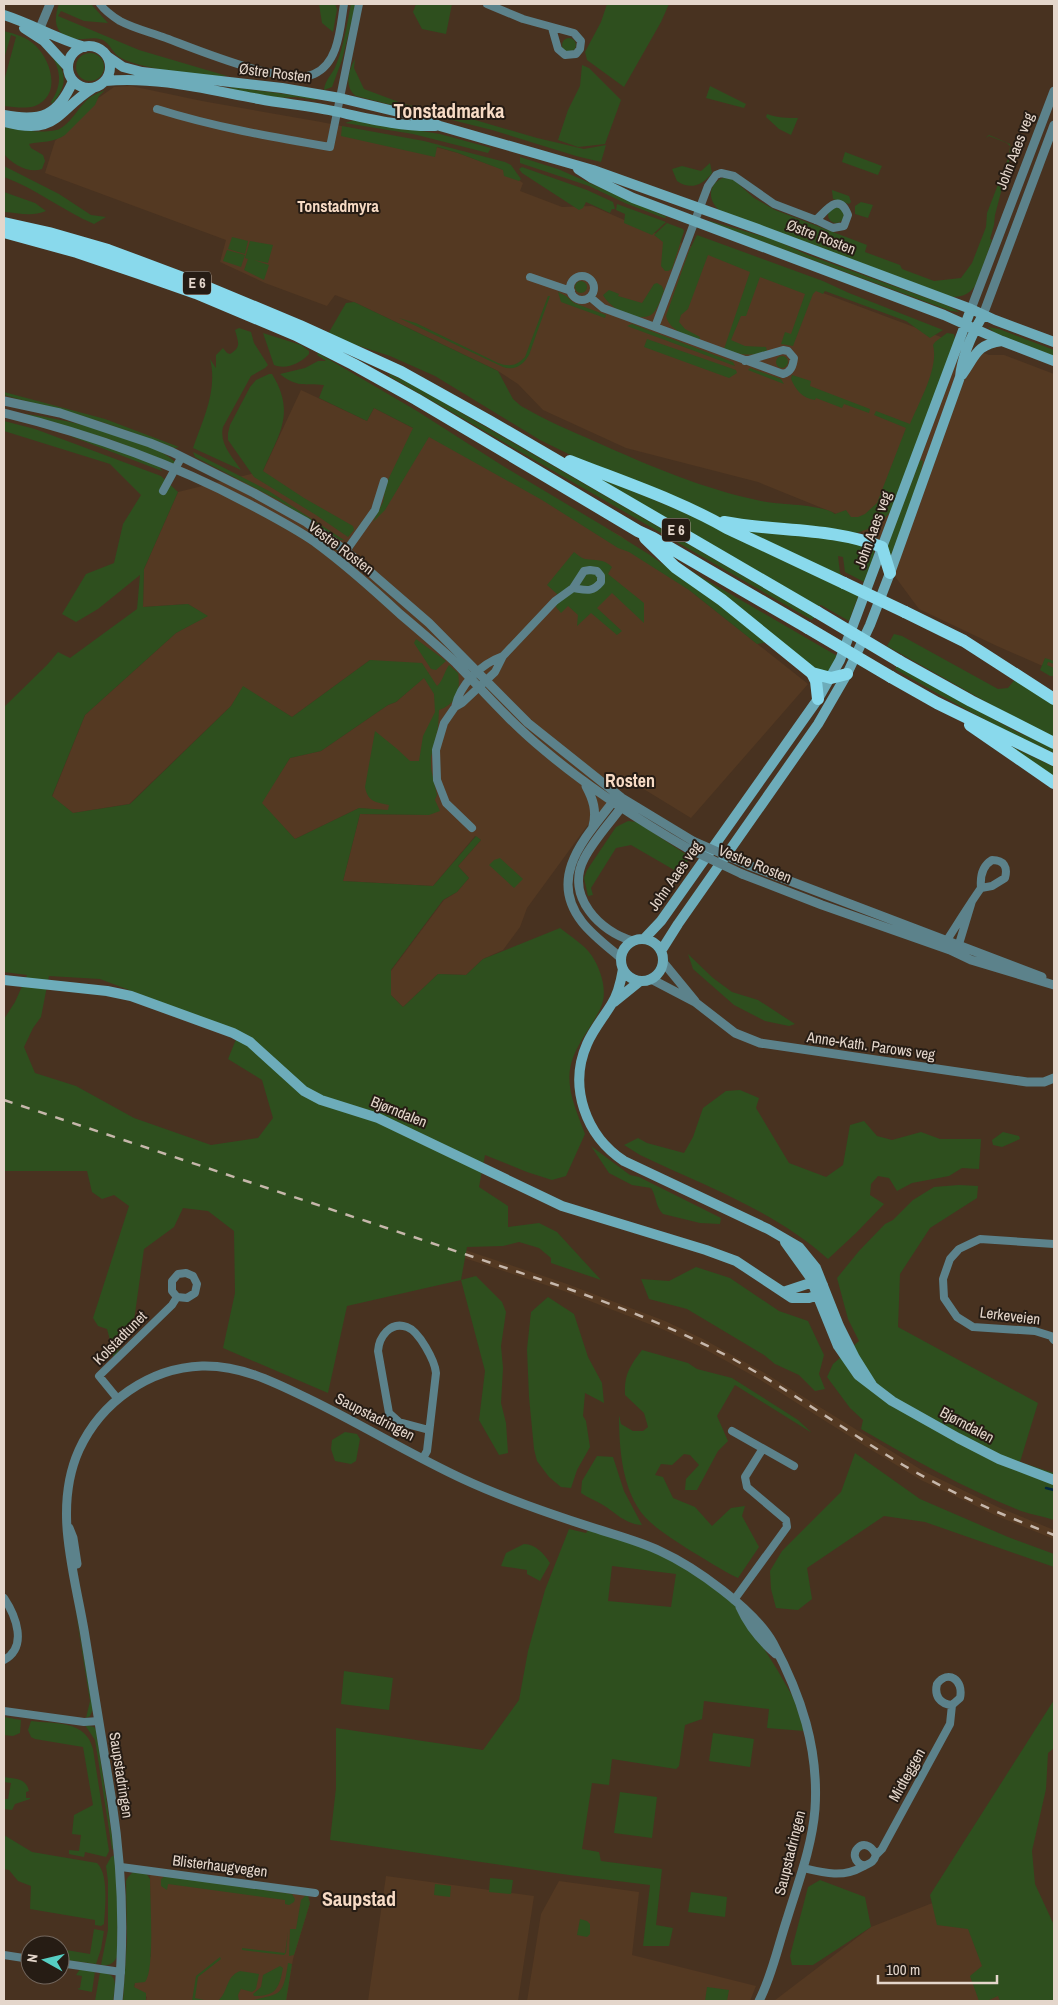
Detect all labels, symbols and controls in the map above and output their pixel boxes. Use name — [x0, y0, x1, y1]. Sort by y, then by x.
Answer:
street label: Østre Rosten — [238, 58, 312, 87]
district label: Tonstadmarka — [394, 97, 504, 124]
street label: John Aaes veg — [990, 109, 1039, 192]
district label: Tonstadmyra — [297, 195, 379, 217]
street label: Østre Rosten — [784, 214, 859, 259]
road number: E 6 — [183, 272, 211, 294]
street label: John Aaes veg — [849, 488, 896, 571]
street label: Vestre Rosten — [304, 516, 378, 579]
road number: E 6 — [662, 518, 690, 542]
district label: Rosten — [605, 768, 655, 793]
street label: John Aaes veg — [643, 837, 706, 915]
street label: Vestre Rosten — [715, 839, 795, 888]
street label: Anne-Kath. Parows veg — [805, 1026, 937, 1065]
street label: Bjørndalen — [368, 1091, 430, 1132]
street label: Lerkeveien — [979, 1301, 1042, 1330]
street label: Kolstadtunet — [88, 1306, 152, 1369]
street label: Saupstadringen — [332, 1387, 419, 1446]
street label: Bjørndalen — [936, 1401, 998, 1448]
street label: Saupstadringen — [104, 1730, 139, 1819]
street label: Midteggen — [883, 1744, 930, 1805]
street label: Saupstadringen — [769, 1808, 810, 1898]
street label: Blisterhaugvegen — [171, 1849, 269, 1882]
district label: Saupstad — [322, 1885, 396, 1912]
north arrow — [20, 1935, 70, 1985]
scale bar — [878, 1952, 997, 1984]
text: N — [23, 1953, 42, 1964]
text: 100 m — [886, 1959, 920, 1980]

